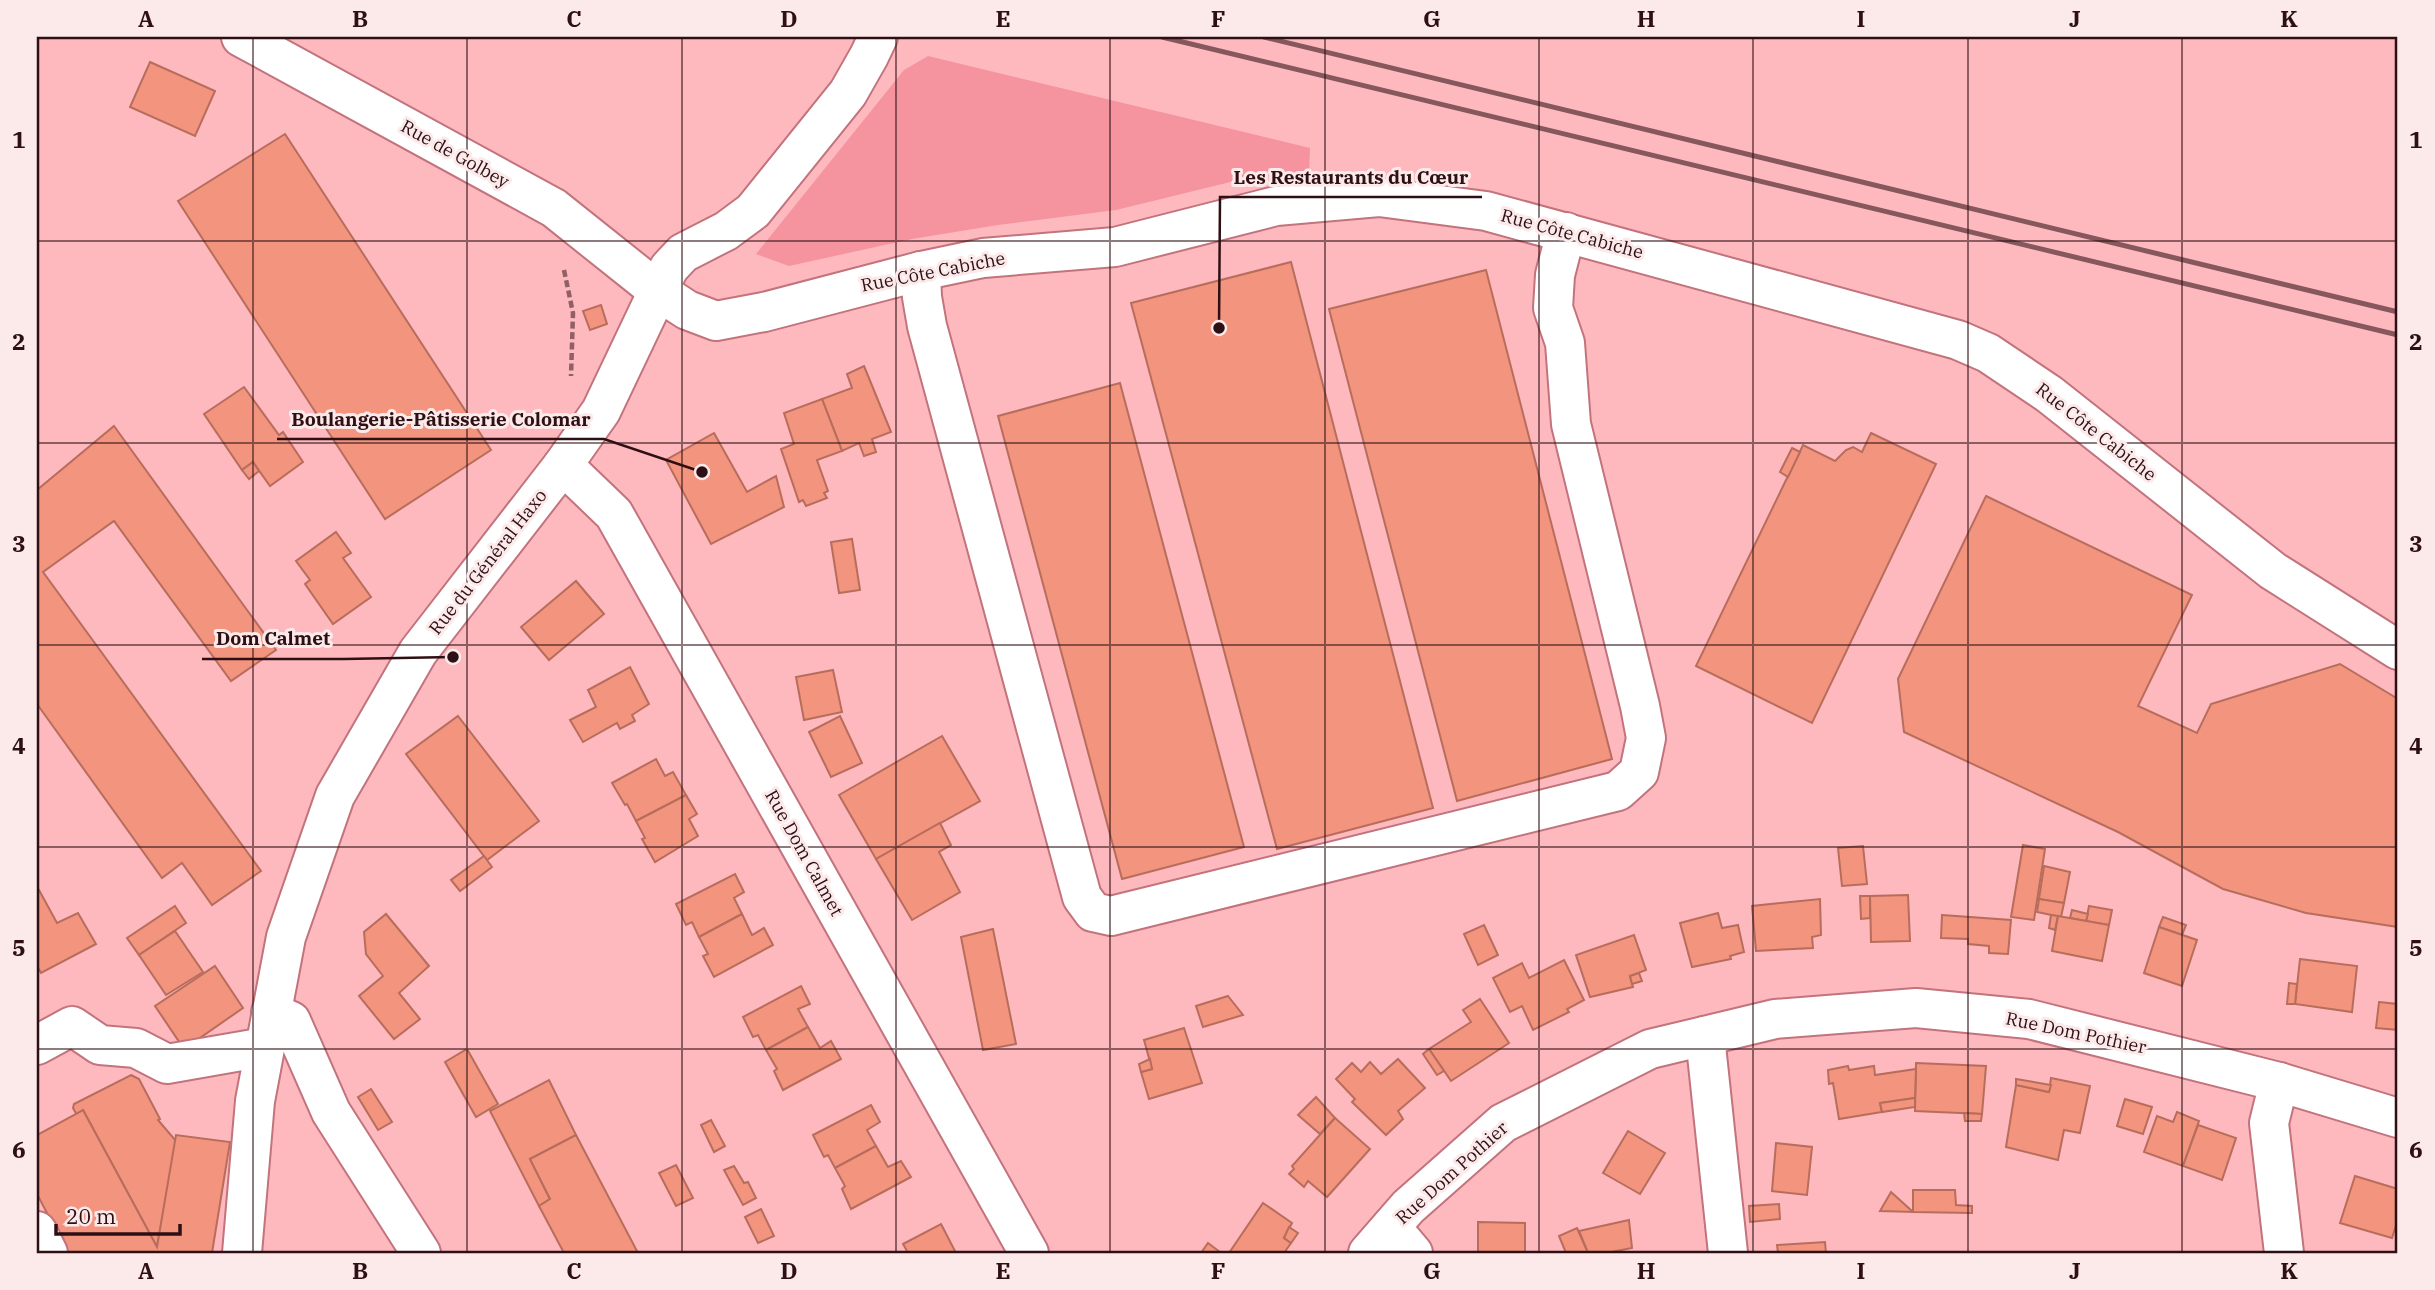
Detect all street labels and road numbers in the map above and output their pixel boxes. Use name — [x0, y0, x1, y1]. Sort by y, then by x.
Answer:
street label: Rue de Golbey — [397, 114, 514, 193]
street label: Rue Côte Cabiche — [1498, 203, 1646, 264]
street label: Rue Côte Cabiche — [859, 246, 1007, 297]
street label: Rue Côte Cabiche — [2031, 377, 2161, 486]
street label: Rue du Général Haxo — [424, 484, 552, 639]
street label: Rue Dom Calmet — [760, 785, 849, 920]
street label: Rue Dom Pothier — [2004, 1006, 2148, 1059]
street label: Rue Dom Pothier — [1391, 1116, 1513, 1229]

